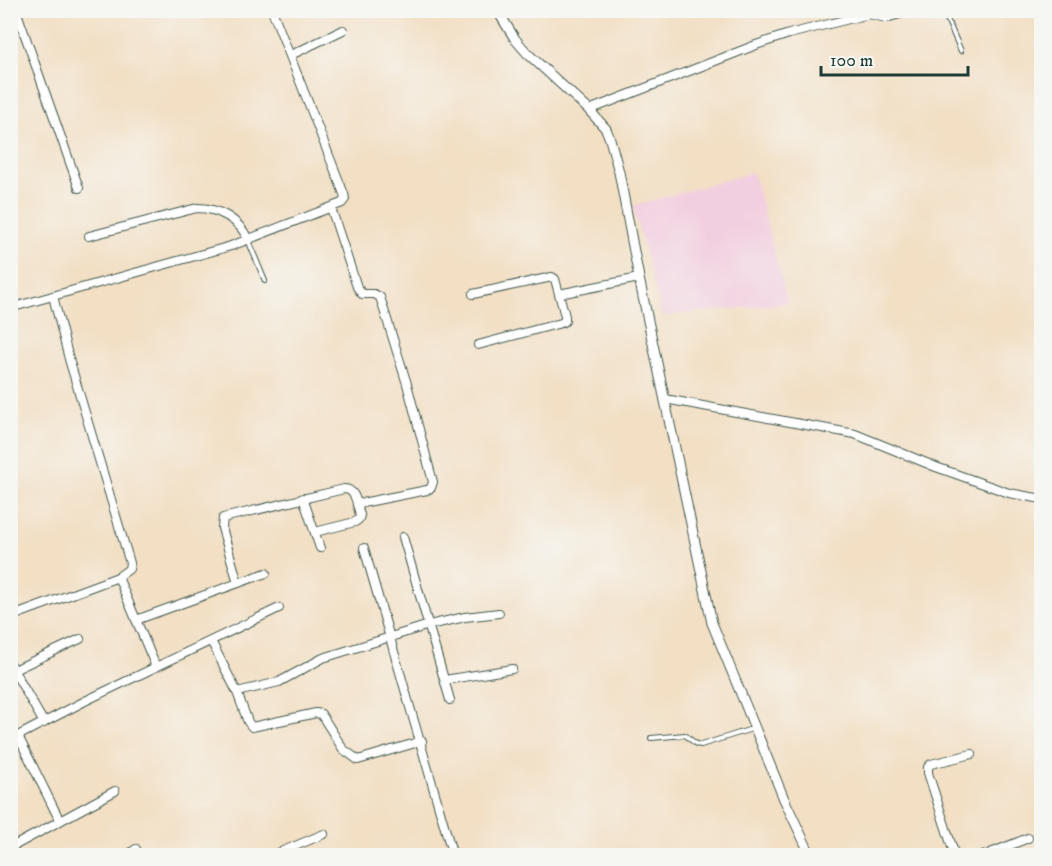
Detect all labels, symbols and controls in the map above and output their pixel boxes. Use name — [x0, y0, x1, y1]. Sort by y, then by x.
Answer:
scale bar — [821, 39, 968, 77]
text: 100 m — [830, 50, 873, 72]

